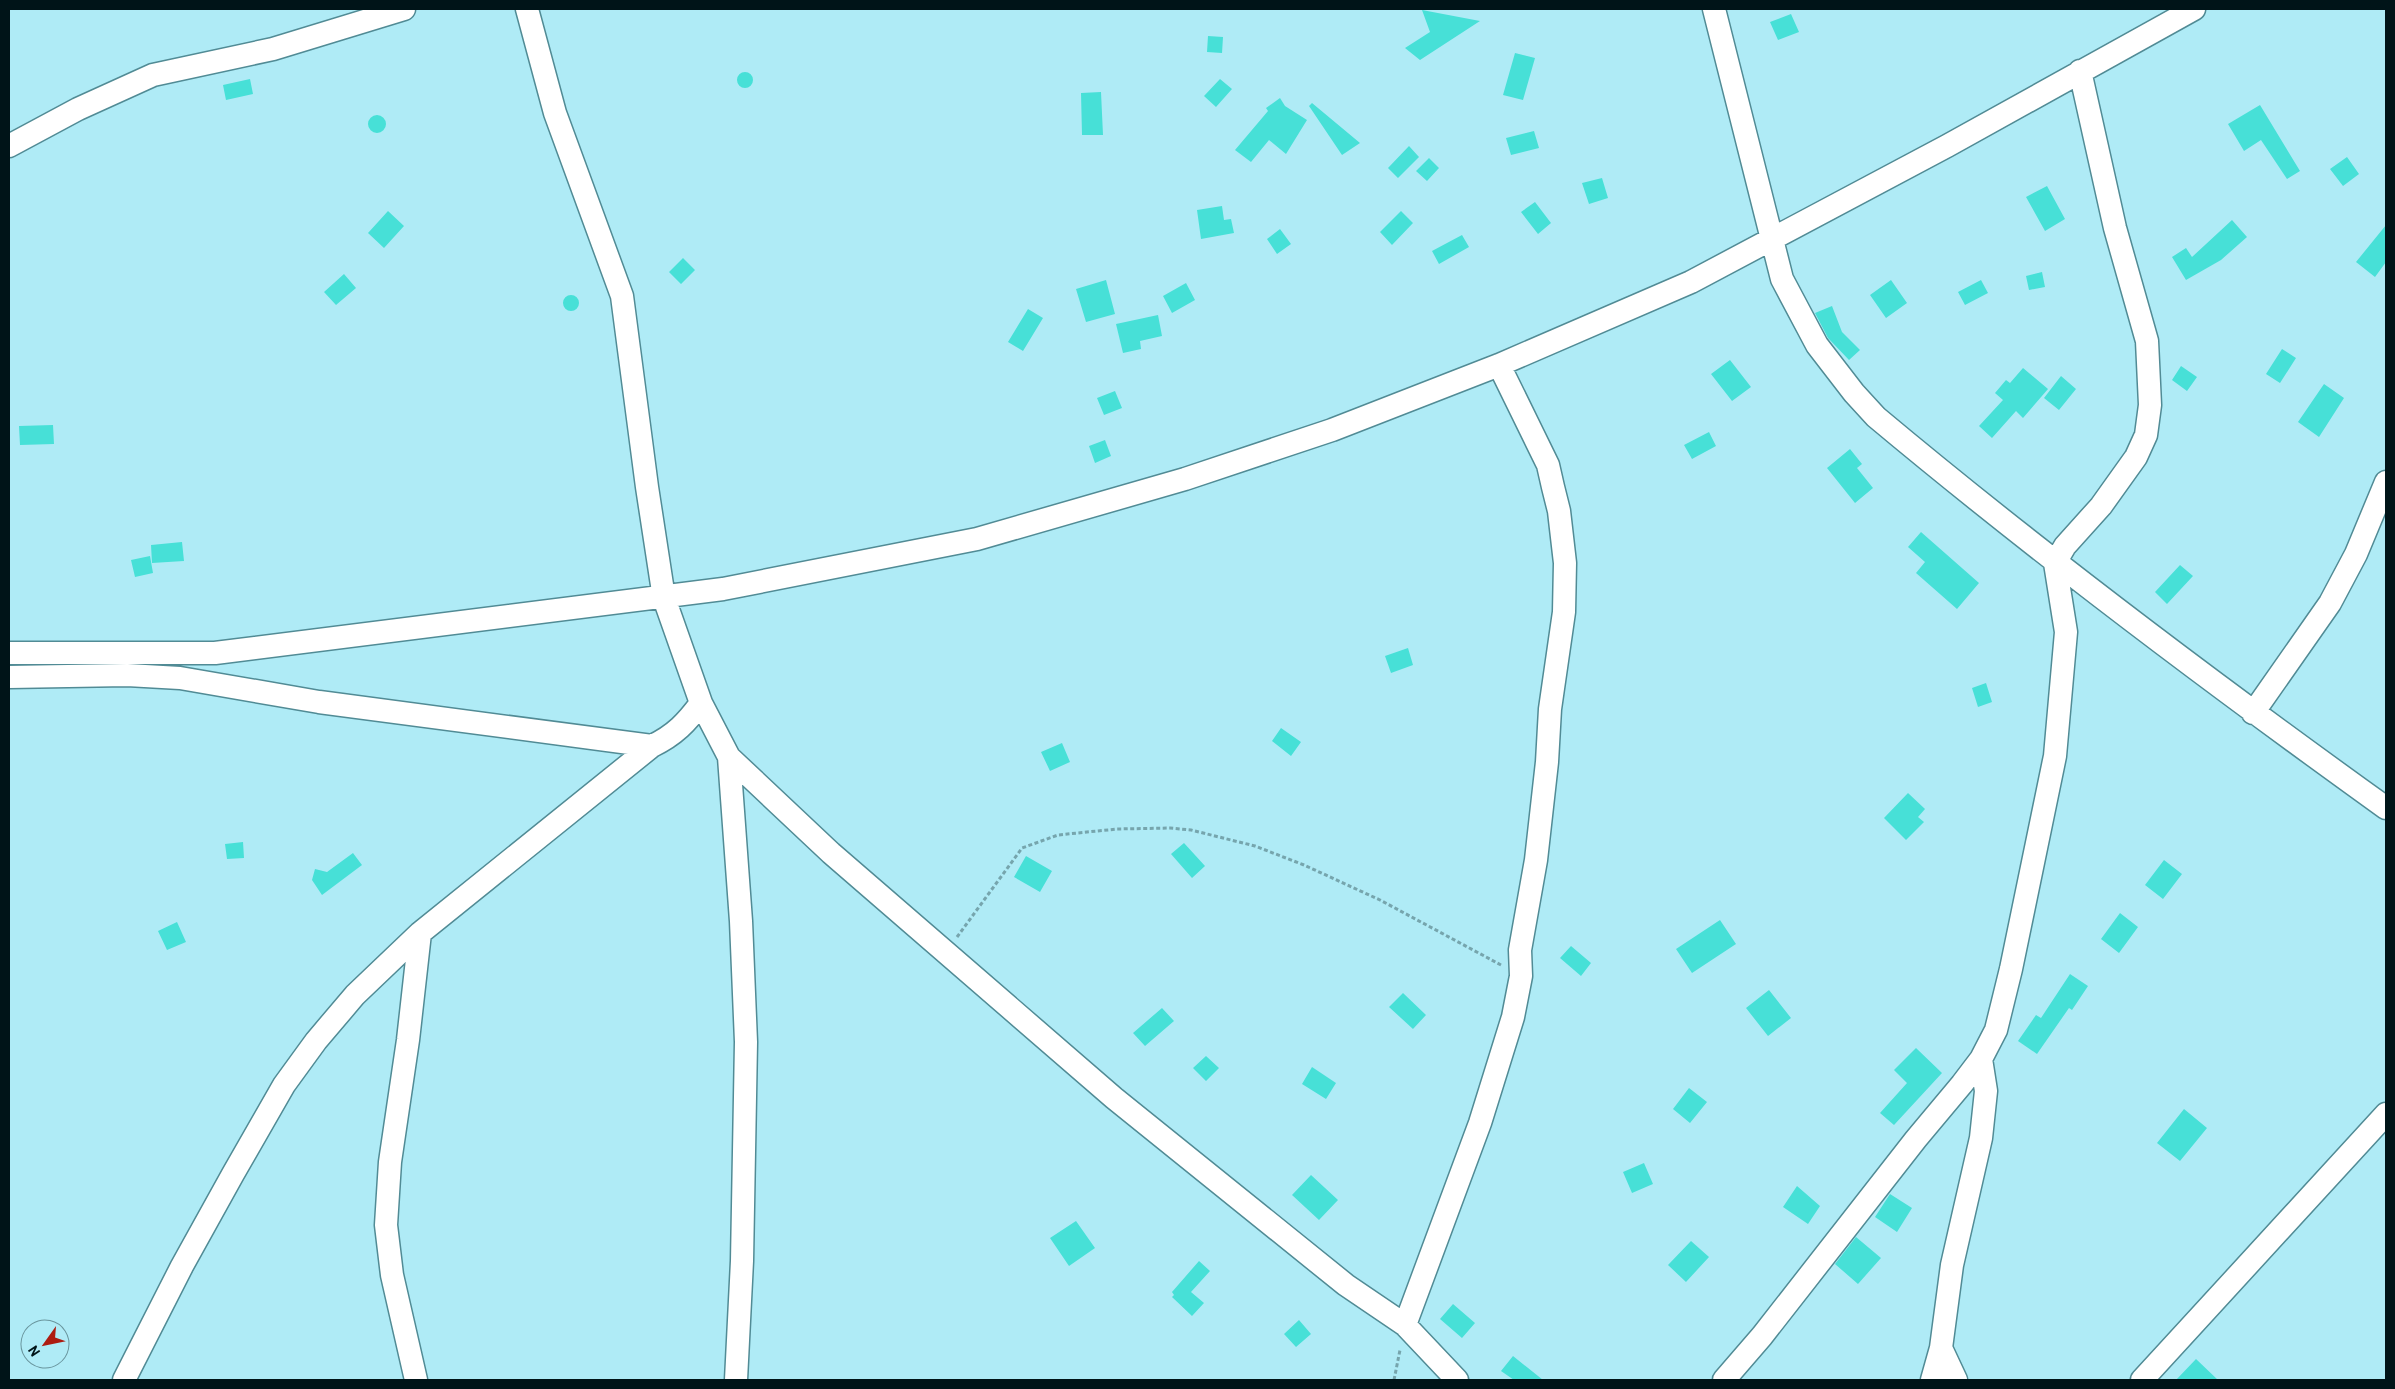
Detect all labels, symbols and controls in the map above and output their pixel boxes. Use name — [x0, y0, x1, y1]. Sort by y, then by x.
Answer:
north arrow — [20, 1319, 70, 1369]
text: N — [24, 1343, 43, 1360]

